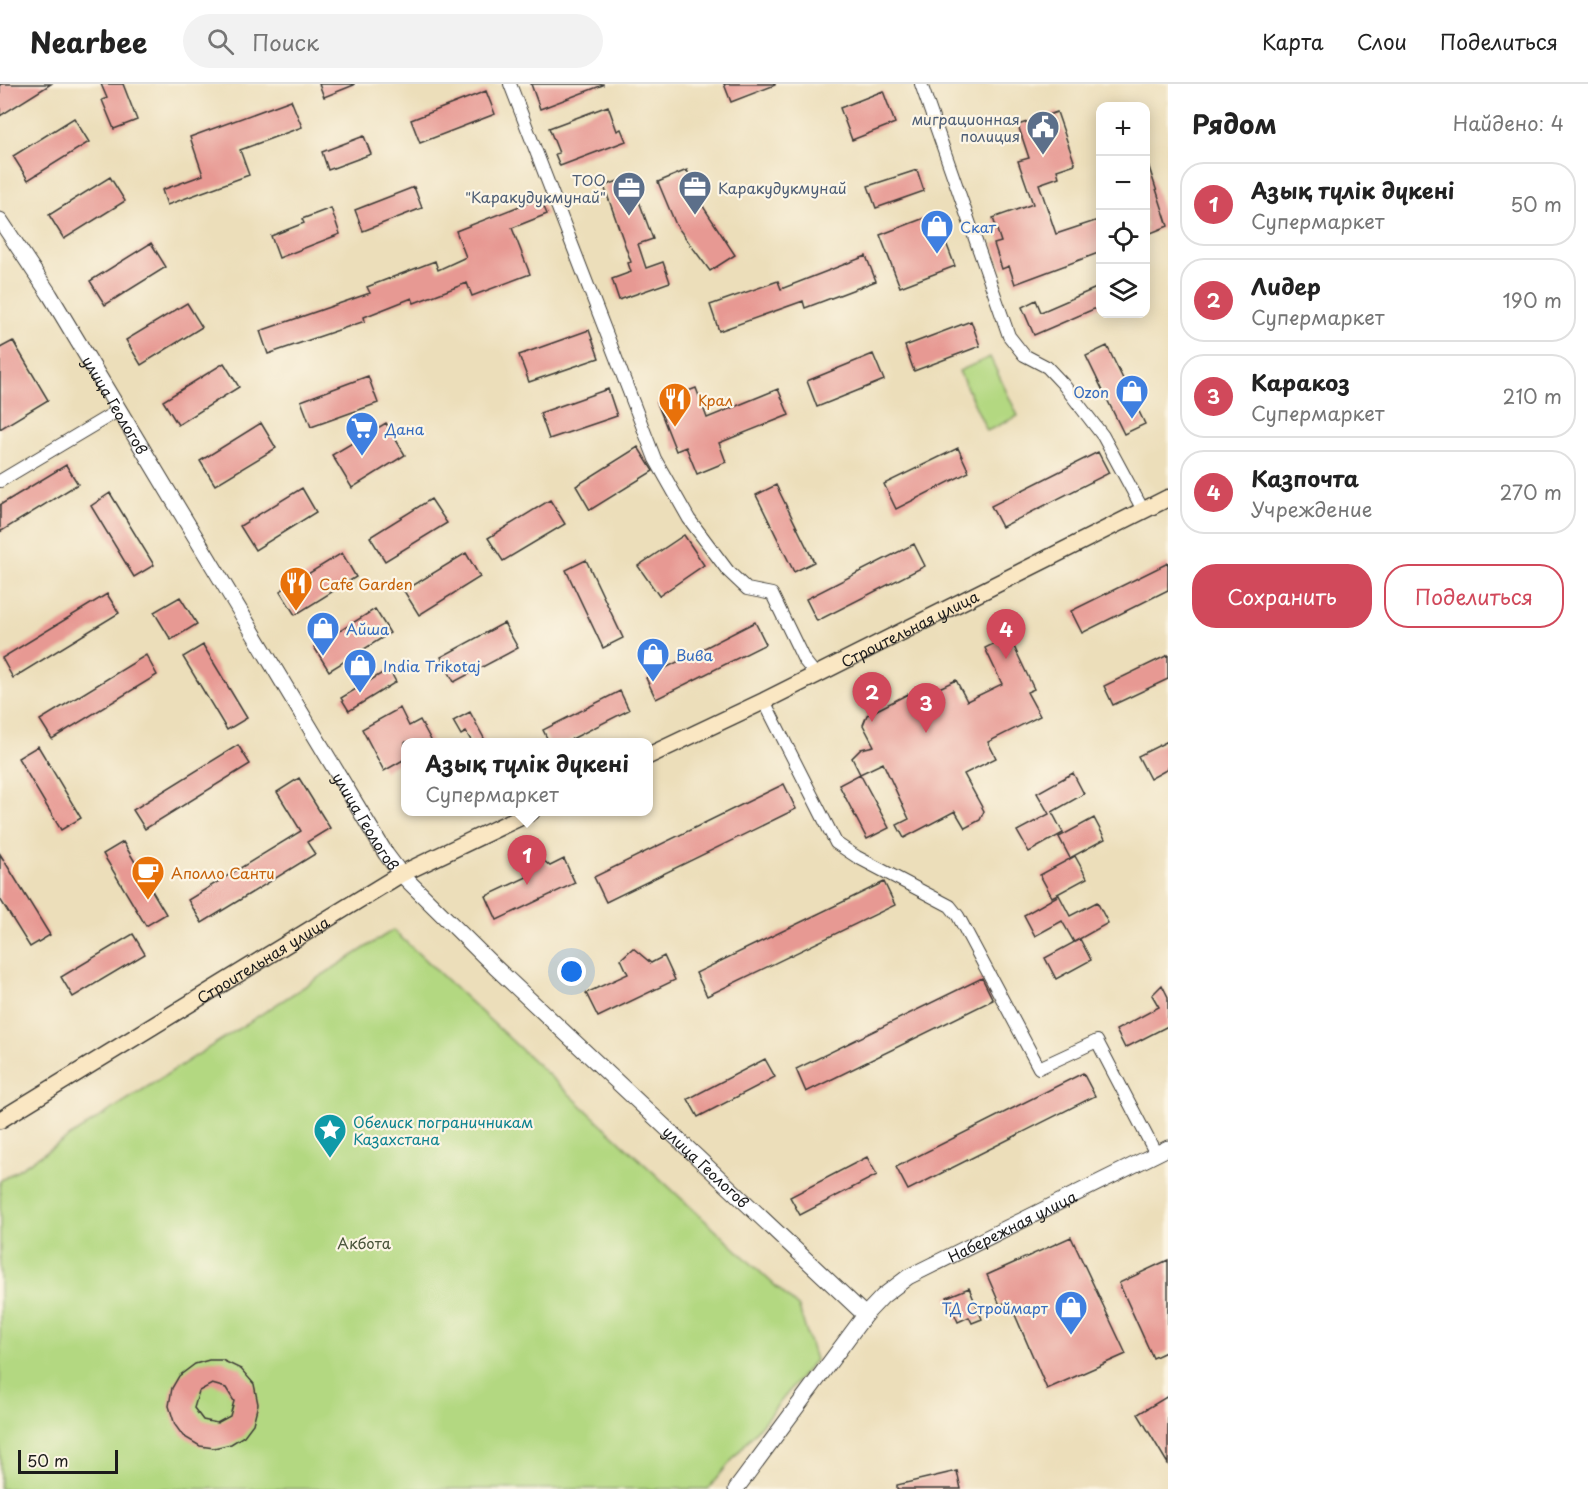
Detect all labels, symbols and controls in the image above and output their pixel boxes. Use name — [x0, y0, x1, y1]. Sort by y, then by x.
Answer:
search box — [183, 14, 603, 68]
text: Nearbee — [30, 20, 147, 63]
icon: search — [204, 25, 237, 58]
text: Поиск — [252, 25, 319, 58]
text: Карта — [1262, 25, 1324, 57]
text: Слои — [1357, 25, 1407, 57]
text: Поделиться — [1440, 25, 1558, 57]
map controls — [1096, 102, 1150, 318]
button: + — [1096, 102, 1150, 156]
text: Рядом — [1192, 104, 1277, 143]
place label: миграционная полиция — [912, 107, 1020, 147]
text: Найдено: 4 — [1453, 108, 1564, 138]
public building icon: миграционная полиция — [1025, 109, 1061, 156]
button: − — [1096, 156, 1150, 210]
place label: ТОО "Каракудукмунай" — [465, 168, 606, 208]
office icon: Каракудукмунай — [677, 169, 713, 216]
office icon: ТОО "Каракудукмунай" — [611, 170, 647, 217]
text: Азық түлік дүкені — [1251, 173, 1454, 206]
place label: Каракудукмунай — [718, 176, 847, 199]
text: 1 — [1209, 189, 1218, 219]
text: 50 m — [1510, 189, 1562, 219]
text: Супермаркет — [1251, 206, 1384, 236]
shop icon: Скат — [919, 208, 955, 255]
button: locate — [1096, 210, 1150, 264]
place label: Скат — [960, 215, 997, 238]
button: layers — [1096, 264, 1150, 318]
text: Лидер — [1251, 269, 1321, 302]
text: 2 — [1206, 285, 1221, 315]
text: 190 m — [1503, 285, 1562, 315]
text: Супермаркет — [1251, 302, 1384, 332]
street label: улица Геологов — [77, 351, 155, 459]
text: Каракоз — [1251, 365, 1350, 398]
shop icon: Ozon — [1114, 373, 1150, 420]
place label: Ozon — [1073, 380, 1109, 403]
restaurant icon: Крал — [657, 381, 693, 428]
text: 3 — [1207, 381, 1220, 411]
text: 210 m — [1503, 381, 1562, 411]
place label: Крал — [698, 388, 733, 411]
text: Супермаркет — [1251, 398, 1384, 428]
supermarket icon: Дана — [344, 410, 380, 457]
place label: Дана — [384, 417, 425, 440]
text: Казпочта — [1251, 461, 1359, 494]
text: 4 — [1207, 477, 1220, 507]
text: 270 m — [1499, 477, 1562, 507]
text: Учреждение — [1251, 494, 1372, 524]
button: Сохранить — [1192, 564, 1372, 628]
button: Поделиться — [1384, 564, 1564, 628]
restaurant icon: Cafe Garden — [278, 565, 314, 612]
place label: Cafe Garden — [319, 572, 413, 595]
street label: Строительная улица — [836, 583, 983, 672]
shop icon: Айша — [305, 610, 341, 657]
pin: 4 — [986, 610, 1026, 659]
place label: Айша — [346, 617, 390, 640]
shop icon: Вива — [635, 636, 671, 683]
place label: Вива — [676, 643, 714, 666]
shop icon: India Trikotaj — [342, 647, 378, 694]
place label: India Trikotaj — [383, 654, 481, 677]
pin: 2 — [852, 672, 892, 722]
pin: 3 — [906, 684, 946, 733]
popup — [401, 738, 653, 816]
text: Азық түлік дүкені — [425, 746, 629, 779]
street label: улица Геологов — [328, 768, 406, 875]
text: Супермаркет — [425, 779, 559, 809]
pin: 1 — [508, 836, 546, 885]
cafe icon: Аполло Санти — [130, 854, 166, 901]
place label: Аполло Санти — [171, 861, 275, 884]
street label: Строительная улица — [192, 909, 334, 1008]
your location — [557, 957, 586, 986]
place label: Обелиск пограничникам Казахстана — [353, 1110, 533, 1150]
place icon: Обелиск пограничникам Казахстана — [312, 1112, 348, 1159]
street label: улица Геологов — [658, 1119, 755, 1213]
street label: Набережная улица — [943, 1184, 1081, 1267]
park label: Акбота — [337, 1231, 392, 1254]
shop icon: ТД Строймарт — [1053, 1289, 1089, 1336]
place label: ТД Строймарт — [941, 1296, 1049, 1319]
scale bar — [18, 1447, 118, 1474]
text: 50 m — [27, 1448, 68, 1472]

